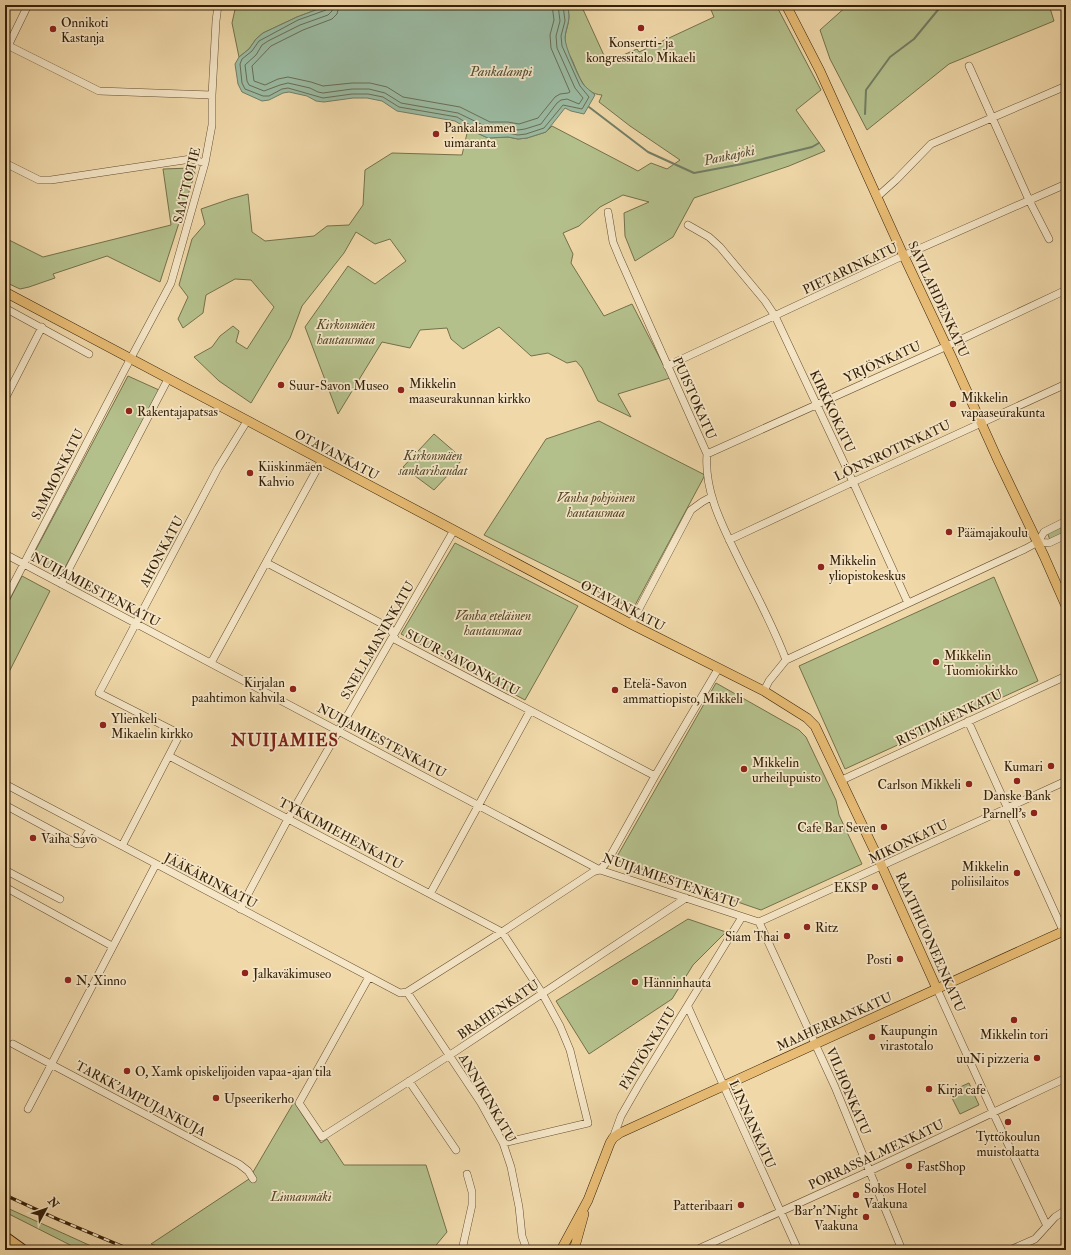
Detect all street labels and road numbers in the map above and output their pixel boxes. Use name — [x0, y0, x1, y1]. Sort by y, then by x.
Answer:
street label: SAATTOTIE — [170, 146, 204, 225]
street label: SAVILAHDENKATU — [904, 239, 972, 360]
street label: PIETARINKATU — [800, 240, 901, 298]
street label: YRJÖNKATU — [841, 338, 924, 386]
street label: PUISTOKATU — [669, 355, 719, 442]
street label: KIRKKOKATU — [806, 368, 858, 455]
street label: LÖNNROTINKATU — [832, 417, 953, 485]
street label: SAMMONKATU — [28, 426, 88, 523]
street label: OTAVANKATU — [292, 426, 382, 484]
street label: AHONKATU — [136, 513, 187, 591]
street label: NUIJAMIESTENKATU — [28, 549, 163, 631]
street label: OTAVANKATU — [578, 577, 668, 635]
street label: SNELLMANINKATU — [337, 578, 418, 702]
street label: SUUR-SAVONKATU — [403, 626, 522, 700]
street label: RISTIMÄENKATU — [893, 686, 1005, 750]
street label: NUIJAMIESTENKATU — [314, 700, 449, 782]
street label: TYKKIMIEHENKATU — [276, 794, 406, 874]
street label: MIKONKATU — [866, 816, 951, 867]
street label: JÄÄKÄRINKATU — [161, 849, 260, 912]
street label: NUIJAMIESTENKATU — [600, 850, 741, 912]
street label: RAATIHUONEENKATU — [892, 870, 968, 1015]
street label: BRAHENKATU — [455, 977, 543, 1043]
street label: MAAHERRANKATU — [774, 989, 895, 1055]
street label: PÄIVIÖNKATU — [616, 1004, 680, 1093]
street label: VILHONKATU — [822, 1045, 874, 1138]
street label: ANNIKINKATU — [455, 1050, 519, 1146]
street label: TARKK'AMPUJANKUJA — [73, 1058, 209, 1140]
street label: LINNANKATU — [725, 1078, 779, 1171]
street label: PORRASSALMENKATU — [806, 1116, 947, 1193]

